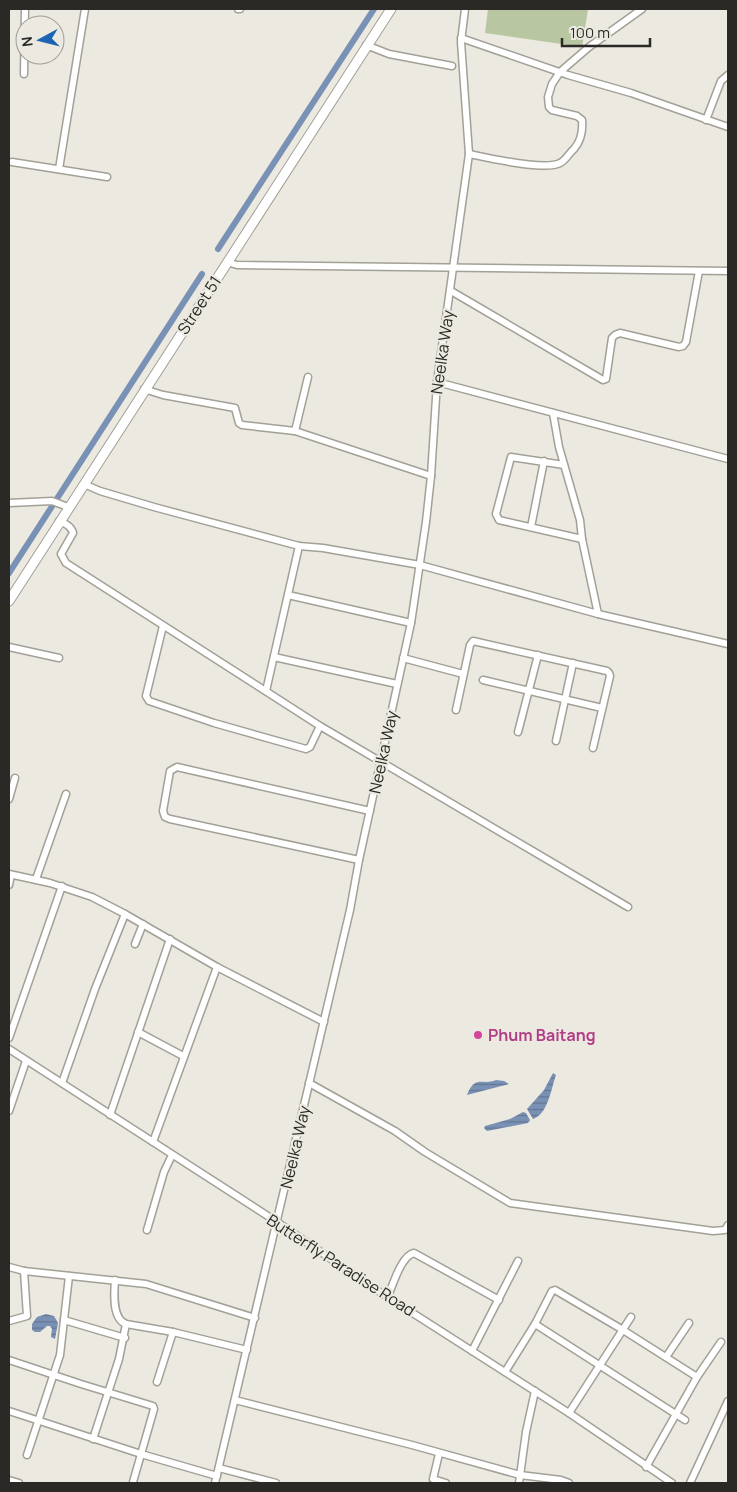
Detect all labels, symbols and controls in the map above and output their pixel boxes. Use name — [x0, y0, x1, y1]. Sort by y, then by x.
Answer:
north arrow — [15, 15, 65, 65]
scale bar — [562, 15, 650, 47]
text: 100 m — [570, 22, 610, 43]
text: N — [17, 35, 37, 48]
street label: Street 51 — [172, 271, 226, 339]
street label: Neelka Way — [425, 308, 459, 395]
street label: Neelka Way — [363, 708, 403, 796]
place label: Phum Baitang — [488, 1024, 596, 1046]
marker: Phum Baitang — [472, 1029, 484, 1041]
street label: Neelka Way — [275, 1103, 315, 1191]
street label: Butterfly Paradise Road — [263, 1209, 419, 1321]

